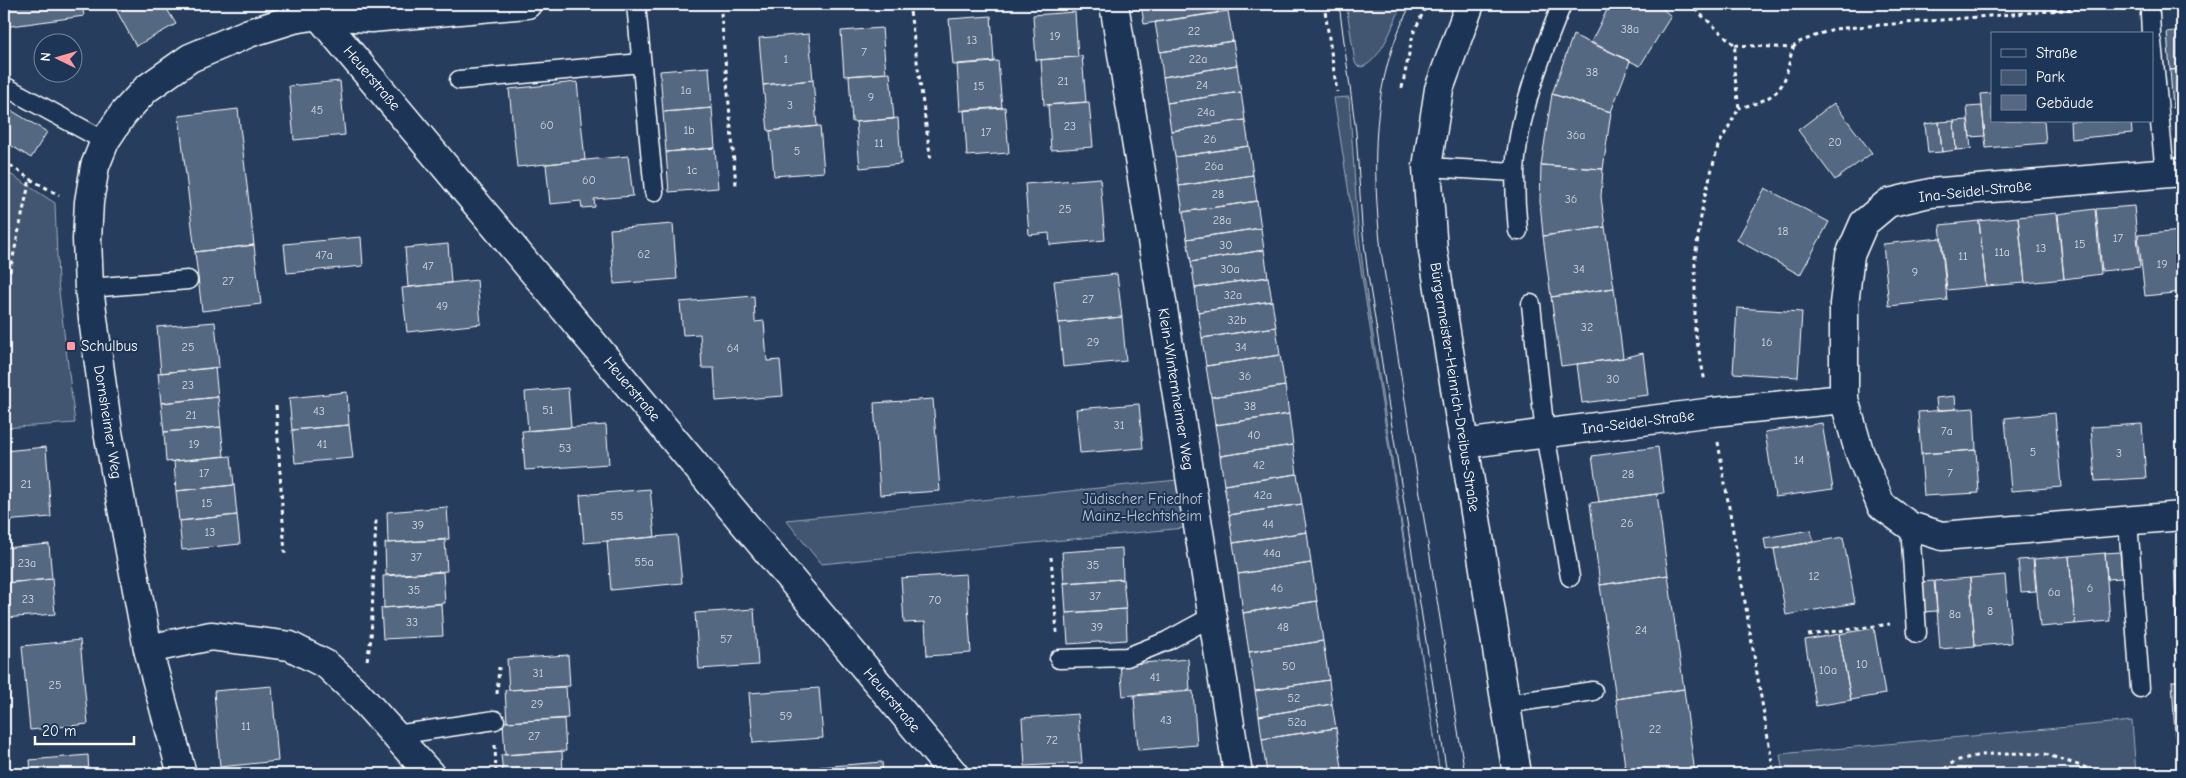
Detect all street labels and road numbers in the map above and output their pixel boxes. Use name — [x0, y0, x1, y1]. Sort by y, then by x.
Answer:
street label: Heuerstraße — [340, 42, 405, 114]
street label: Ina-Seidel-Straße — [1918, 176, 2033, 206]
street label: Bürgermeister-Heinrich-Dreibus-Straße — [1426, 261, 1484, 513]
street label: Klein-Winternheimer Weg — [1154, 307, 1198, 471]
street label: Heuerstraße — [600, 353, 665, 425]
street label: Dornsheimer Weg — [90, 364, 126, 480]
street label: Ina-Seidel-Straße — [1581, 406, 1696, 438]
street label: Heuerstraße — [860, 664, 925, 736]

